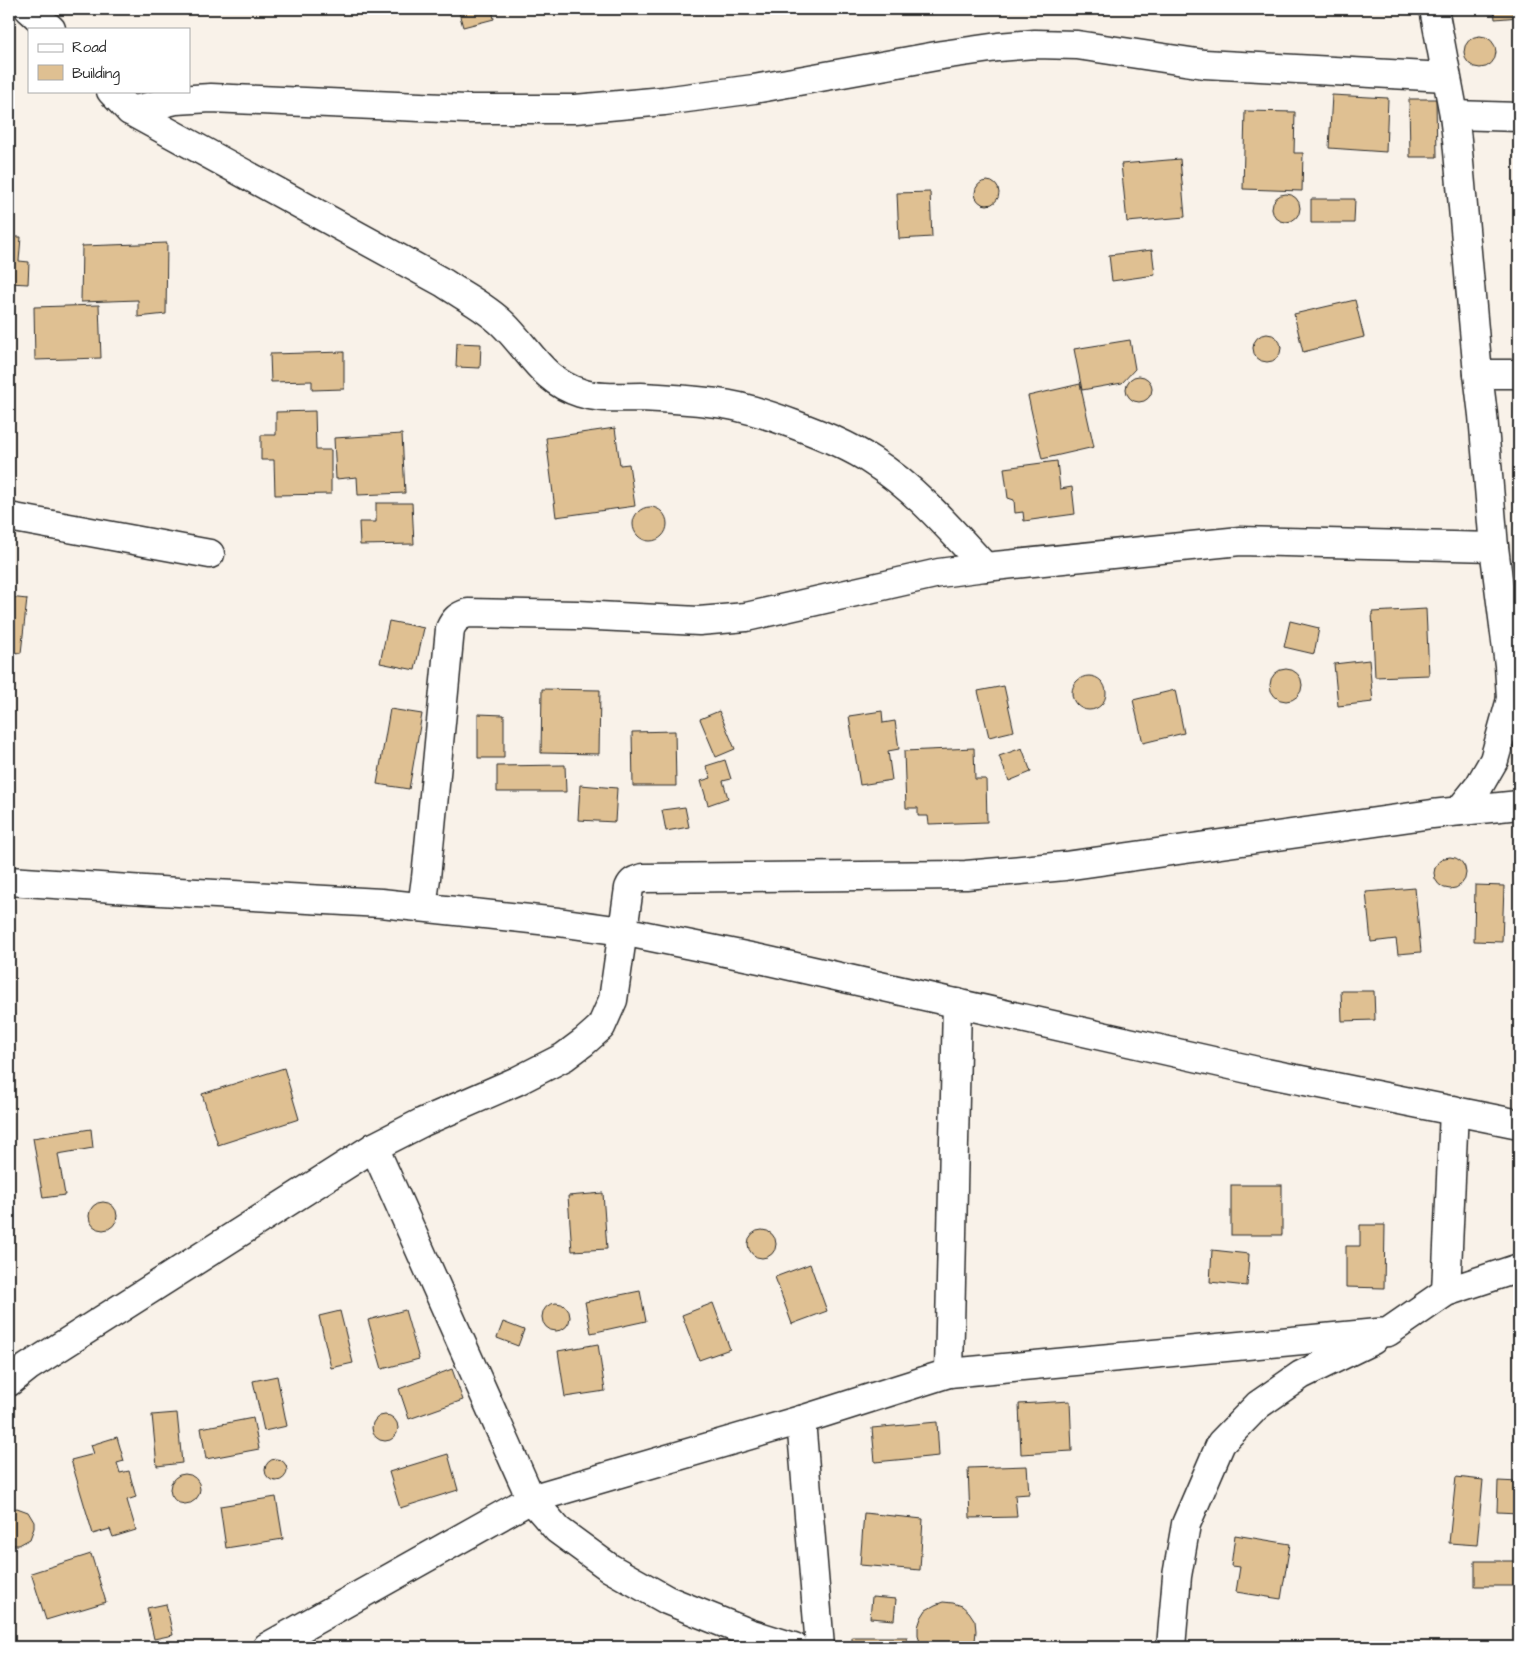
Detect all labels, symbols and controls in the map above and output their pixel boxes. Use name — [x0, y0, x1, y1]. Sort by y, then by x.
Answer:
legend — [28, 28, 190, 92]
text: Road — [72, 37, 107, 58]
text: Building — [72, 63, 120, 85]

